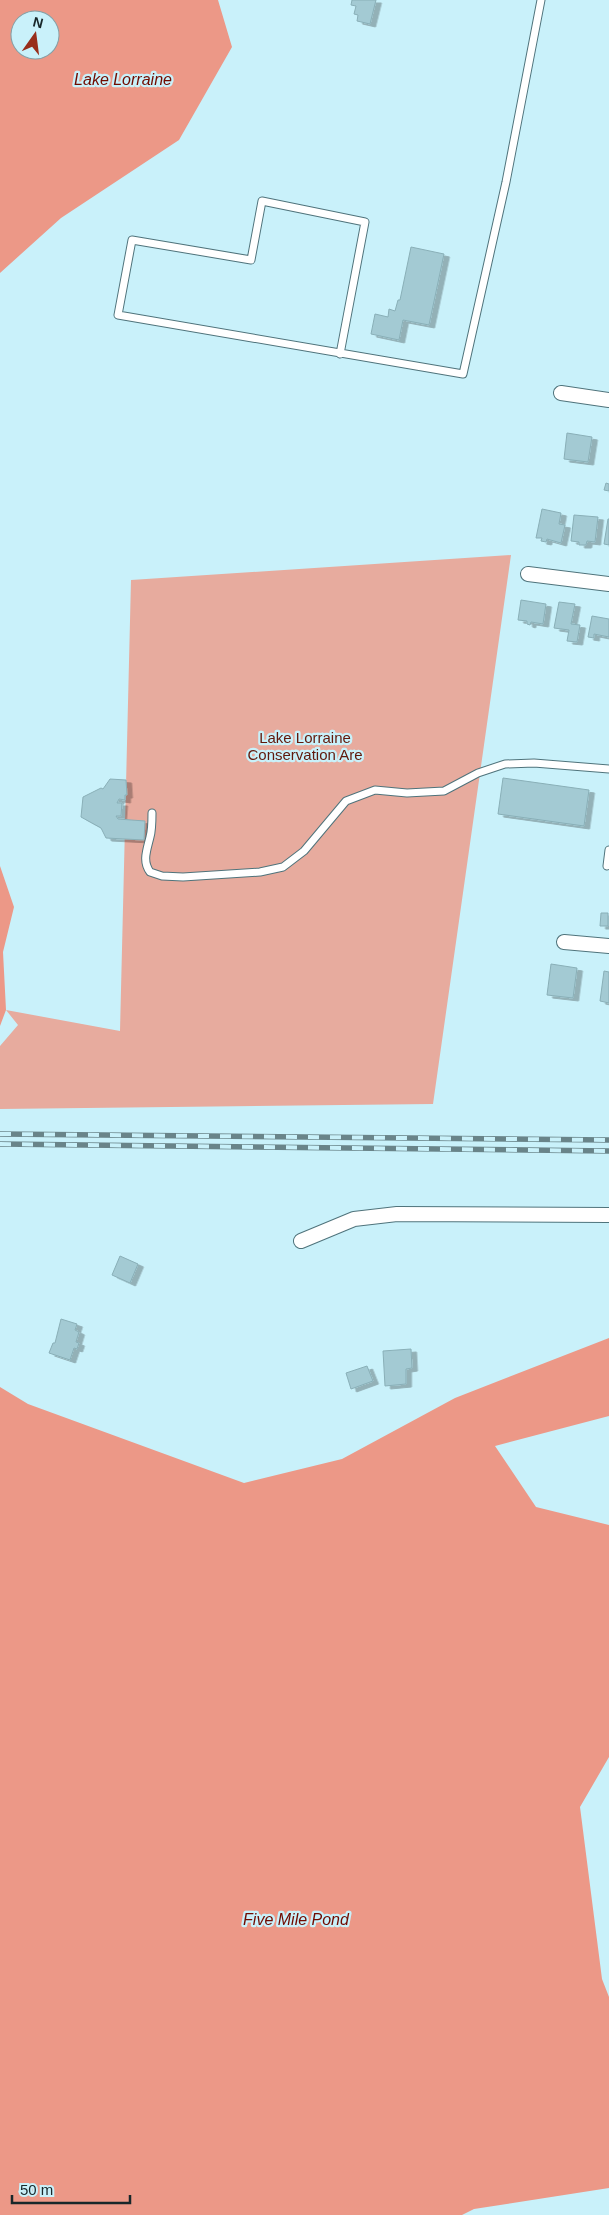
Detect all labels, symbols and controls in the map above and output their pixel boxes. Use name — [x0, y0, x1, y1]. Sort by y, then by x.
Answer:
north arrow — [10, 10, 60, 60]
text: N — [31, 13, 45, 31]
water label: Lake Lorraine — [74, 71, 172, 88]
park label: Lake Lorraine Conservation Are — [247, 729, 363, 763]
water label: Five Mile Pond — [243, 1911, 350, 1928]
scale bar — [12, 2172, 130, 2204]
text: 50 m — [20, 2181, 53, 2198]

